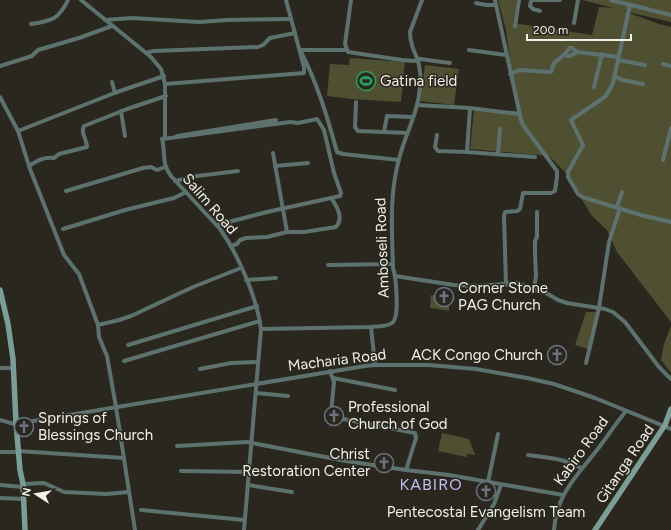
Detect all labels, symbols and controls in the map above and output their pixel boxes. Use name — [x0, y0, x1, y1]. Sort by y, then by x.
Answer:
scale bar — [527, 16, 631, 42]
text: 200 m — [533, 23, 568, 37]
sports icon: Gatina field — [355, 70, 377, 92]
place label: Gatina field — [380, 72, 457, 90]
street label: Salim Road — [179, 170, 241, 238]
street label: Amboseli Road — [371, 197, 393, 299]
place label: Corner Stone PAG Church — [458, 279, 548, 314]
church icon: Corner Stone PAG Church — [433, 286, 455, 308]
church icon: ACK Congo Church — [546, 344, 568, 366]
street label: Macharia Road — [287, 345, 387, 375]
place label: ACK Congo Church — [411, 346, 543, 364]
place label: Professional Church of God — [348, 398, 448, 433]
church icon: Professional Church of God — [323, 405, 345, 427]
place label: Springs of Blessings Church — [38, 409, 153, 444]
street label: Kabiro Road — [550, 413, 612, 489]
church icon: Springs of Blessings Church — [13, 416, 35, 438]
street label: Gitanga Road — [592, 421, 658, 507]
place label: Christ Restoration Center — [242, 445, 370, 480]
church icon: Christ Restoration Center — [373, 452, 395, 474]
north arrow — [16, 474, 56, 514]
district label: KABIRO — [399, 475, 463, 494]
church icon: Pentecostal Evangelism Team — [475, 480, 497, 502]
text: N — [19, 487, 34, 498]
place label: Pentecostal Evangelism Team — [387, 503, 585, 521]

